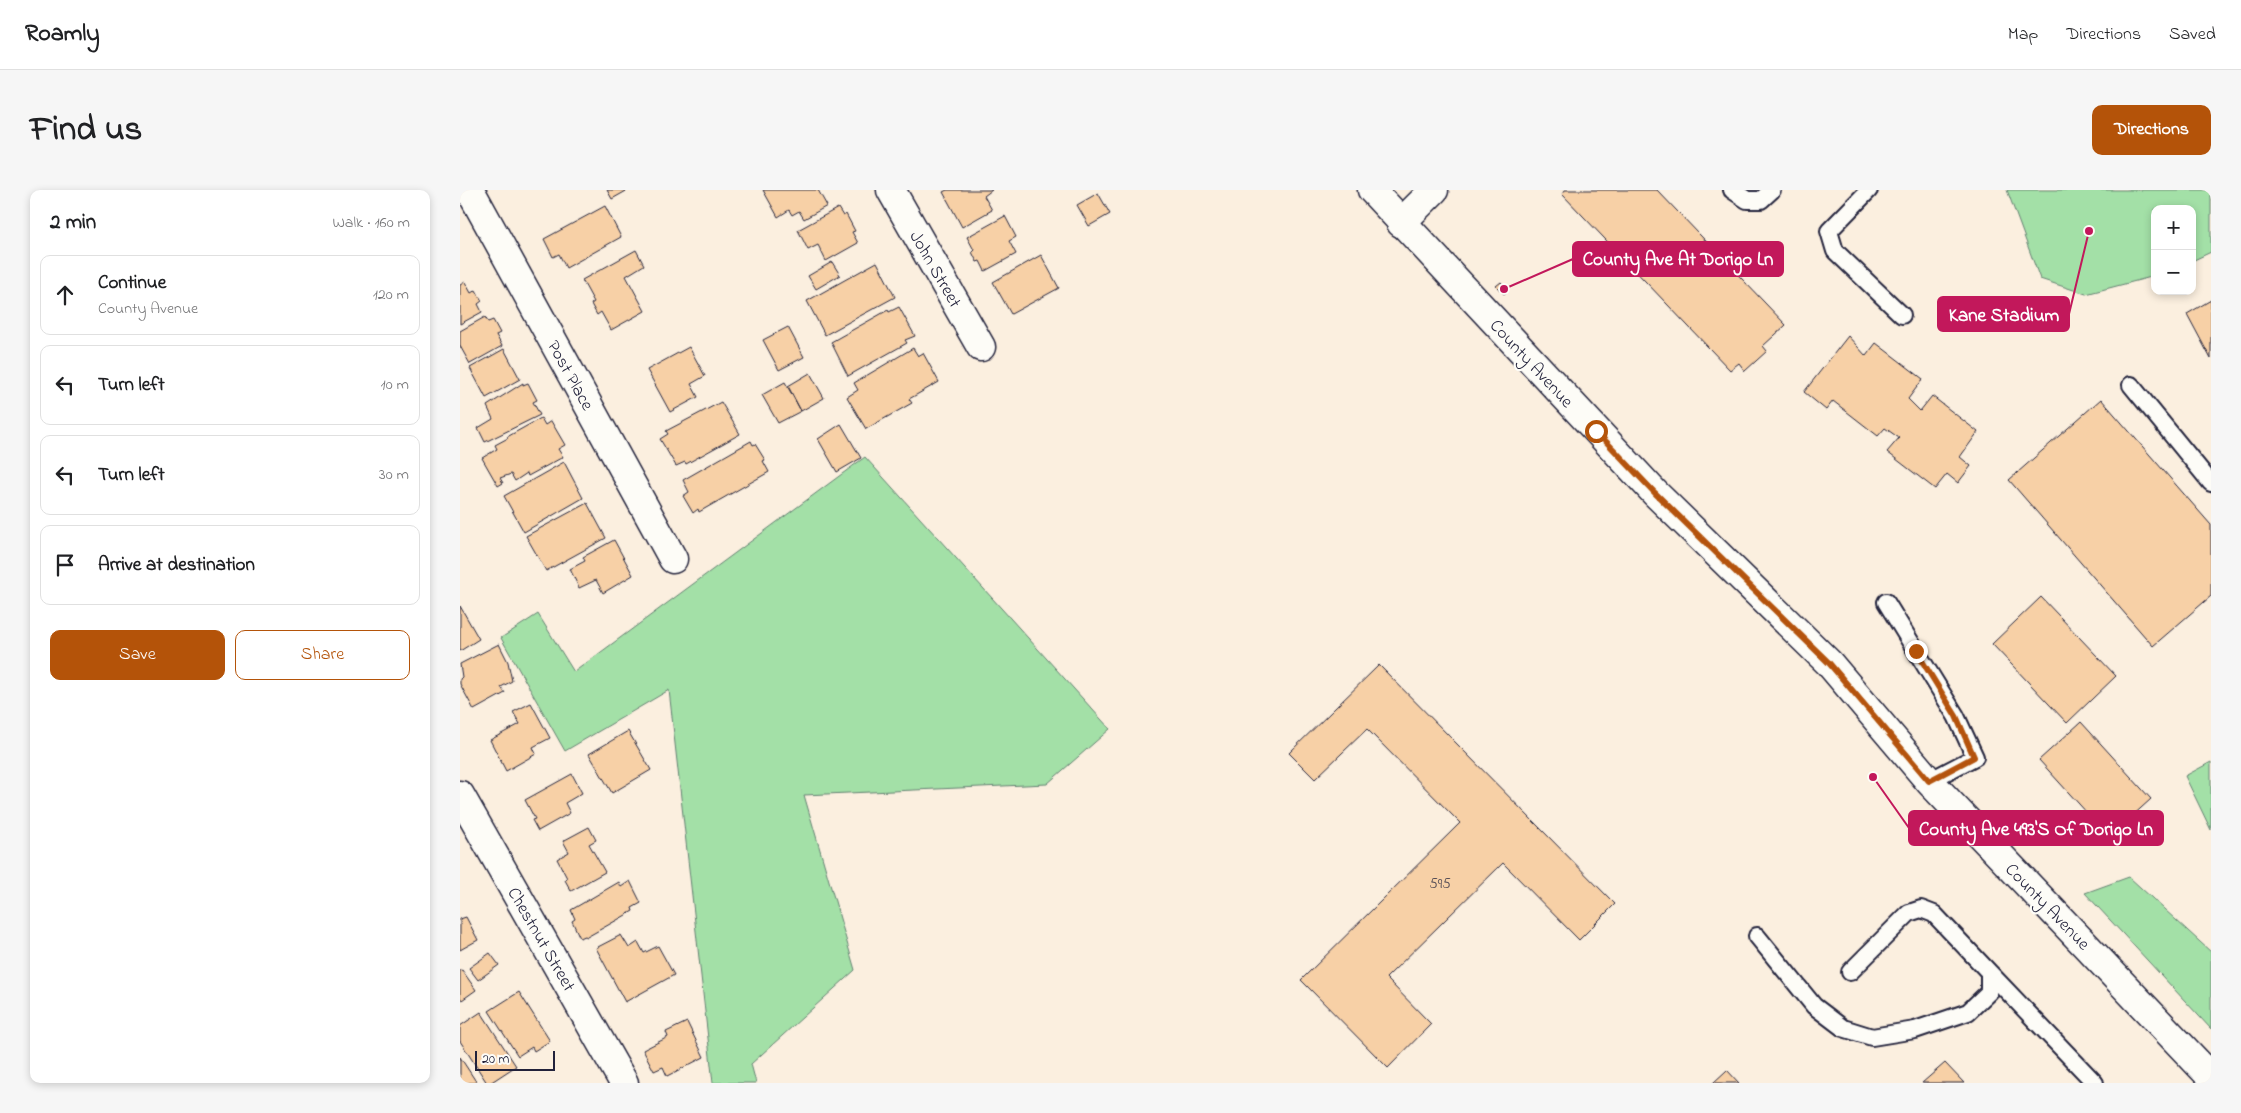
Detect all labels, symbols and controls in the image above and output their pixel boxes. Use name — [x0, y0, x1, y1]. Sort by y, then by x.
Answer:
text: Roamly — [25, 17, 100, 52]
text: Map — [2008, 22, 2038, 48]
text: Directions — [2066, 22, 2141, 48]
text: Saved — [2169, 22, 2216, 48]
text: Find us — [30, 105, 142, 156]
button: Directions — [2092, 105, 2211, 155]
map controls — [2151, 205, 2196, 295]
button: + — [2151, 205, 2196, 250]
text: 2 min — [50, 208, 96, 238]
text: Walk · 160 m — [332, 211, 410, 235]
street label: John Street — [902, 227, 967, 313]
callout: County Ave At Dorigo Ln — [1573, 242, 1783, 276]
text: County Ave At Dorigo Ln — [1583, 247, 1773, 276]
button: − — [2151, 250, 2196, 295]
text: Continue — [98, 270, 166, 297]
icon: ahead — [51, 281, 79, 309]
text: 120 m — [373, 283, 409, 307]
text: County Avenue — [98, 297, 198, 321]
callout: Kane Stadium — [1938, 297, 2069, 331]
text: Kane Stadium — [1949, 303, 2060, 330]
street label: County Avenue — [1483, 314, 1579, 415]
street label: Post Place — [539, 336, 600, 417]
icon: left — [51, 371, 79, 399]
text: Turn left — [98, 372, 165, 399]
text: 10 m — [381, 373, 409, 397]
route start — [1585, 420, 1608, 443]
icon: left — [51, 461, 79, 489]
text: Turn left — [98, 462, 165, 489]
text: 30 m — [379, 463, 409, 487]
icon: arrive — [51, 551, 79, 579]
text: Arrive at destination — [98, 552, 255, 579]
button: Save — [50, 630, 225, 680]
button: Share — [235, 630, 410, 680]
route end — [1905, 640, 1928, 663]
callout: County Ave 493'S Of Dorigo Ln — [1909, 811, 2163, 845]
text: County Ave 493'S Of Dorigo Ln — [1919, 817, 2153, 846]
street label: County Avenue — [1998, 858, 2096, 958]
house number: 595 — [1429, 873, 1451, 895]
street label: Chestnut Street — [500, 883, 581, 997]
scale bar — [475, 1048, 555, 1071]
text: 20 m — [482, 1049, 509, 1070]

